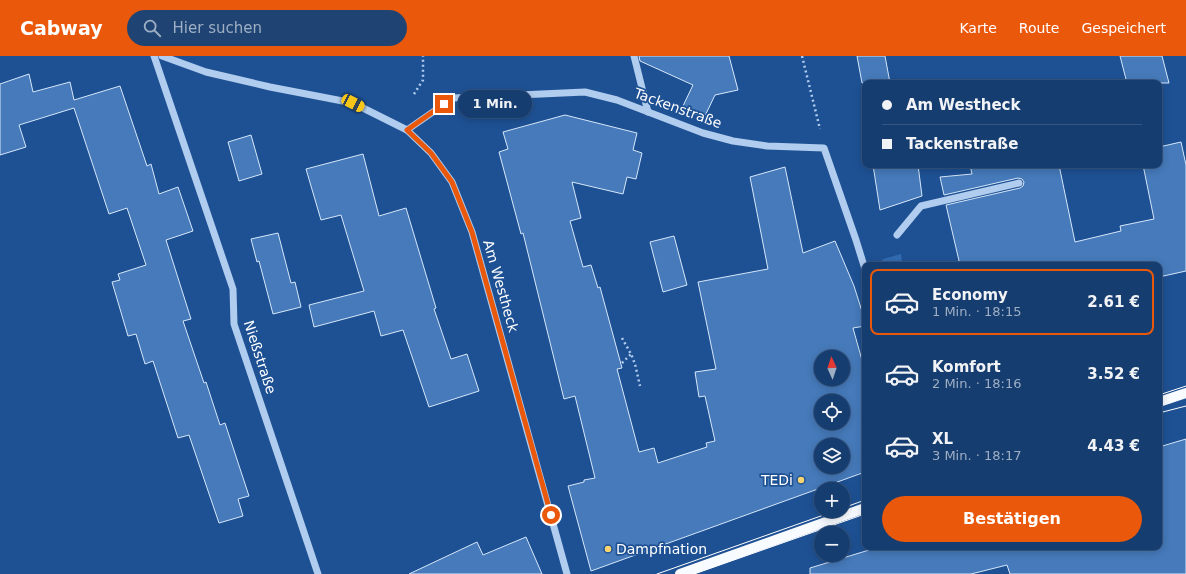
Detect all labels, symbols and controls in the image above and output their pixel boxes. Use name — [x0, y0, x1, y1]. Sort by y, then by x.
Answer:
search box — [127, 10, 407, 46]
text: Cabway — [20, 17, 103, 39]
icon: search — [141, 17, 163, 39]
text: Hier suchen — [173, 19, 262, 37]
text: Karte — [959, 20, 997, 36]
text: Route — [1019, 20, 1059, 36]
text: Gespeichert — [1081, 20, 1166, 36]
street label: Tackenstraße — [631, 84, 724, 131]
callout: 1 Min. — [458, 90, 532, 118]
car — [340, 92, 366, 114]
route end — [435, 95, 453, 113]
text: 1 Min. — [472, 96, 518, 111]
text: Am Westheck — [906, 96, 1020, 114]
text: Tackenstraße — [906, 135, 1018, 153]
street label: Am Westheck — [480, 238, 522, 335]
icon: car — [884, 284, 920, 320]
text: Economy — [932, 286, 1008, 304]
text: 2.61 € — [1087, 293, 1140, 311]
text: 1 Min. · 18:15 — [932, 304, 1021, 319]
street label: Nießstraße — [241, 318, 279, 396]
north arrow — [814, 350, 850, 386]
map controls — [814, 350, 850, 562]
icon: car — [884, 356, 920, 392]
text: Komfort — [932, 358, 1001, 376]
text: 3.52 € — [1087, 365, 1140, 383]
text: 2 Min. · 18:16 — [932, 376, 1021, 391]
button: locate — [814, 394, 850, 430]
icon: car — [884, 428, 920, 464]
text: XL — [932, 430, 953, 448]
text: 4.43 € — [1087, 437, 1140, 455]
button: layers — [814, 438, 850, 474]
text: 3 Min. · 18:17 — [932, 448, 1021, 463]
place label: TEDi — [760, 472, 793, 488]
marker: TEDi — [796, 475, 806, 485]
button: + — [814, 482, 850, 518]
button: Bestätigen — [882, 496, 1142, 542]
route start — [542, 506, 560, 524]
button: − — [814, 526, 850, 562]
place label: Dampfnation — [616, 541, 707, 557]
marker: Dampfnation — [603, 544, 613, 554]

